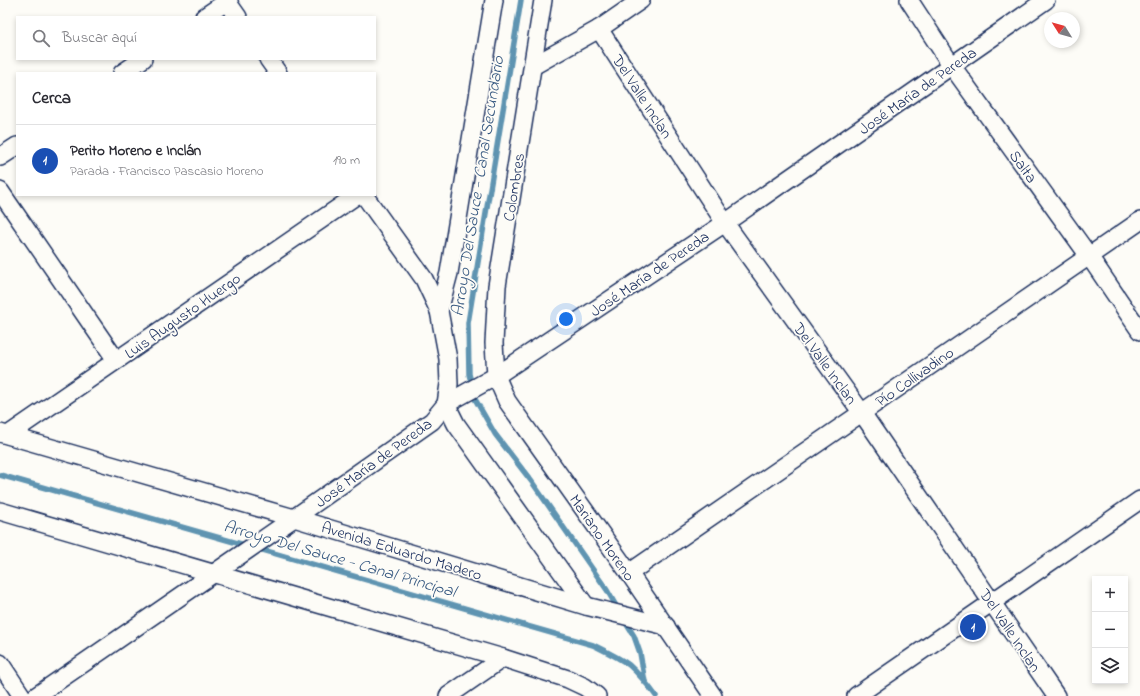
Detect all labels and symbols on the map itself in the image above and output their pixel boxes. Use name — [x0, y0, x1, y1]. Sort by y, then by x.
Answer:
north arrow — [1044, 12, 1080, 48]
street label: José María de Pereda — [854, 42, 982, 142]
street label: Del Valle Inclan — [604, 49, 678, 144]
water label: Arroyo Del Sauce - Canal Secundario — [446, 53, 513, 318]
street label: Salta — [1002, 146, 1043, 189]
street label: Colombres — [498, 151, 532, 223]
street label: José María de Pereda — [586, 226, 715, 324]
street label: Luis Augusto Huergo — [120, 267, 246, 366]
your location — [556, 309, 576, 329]
street label: Del Valle Inclan — [786, 317, 862, 410]
street label: Pío Collivadino — [871, 342, 959, 414]
street label: José María de Pereda — [311, 413, 438, 514]
street label: Mariano Moreno — [562, 490, 640, 587]
water label: Arroyo Del Sauce - Canal Principal — [220, 514, 461, 606]
street label: Avenida Eduardo Madero — [318, 516, 485, 588]
street label: Del Valle Inclan — [972, 584, 1046, 678]
pin: 1 — [960, 612, 986, 642]

